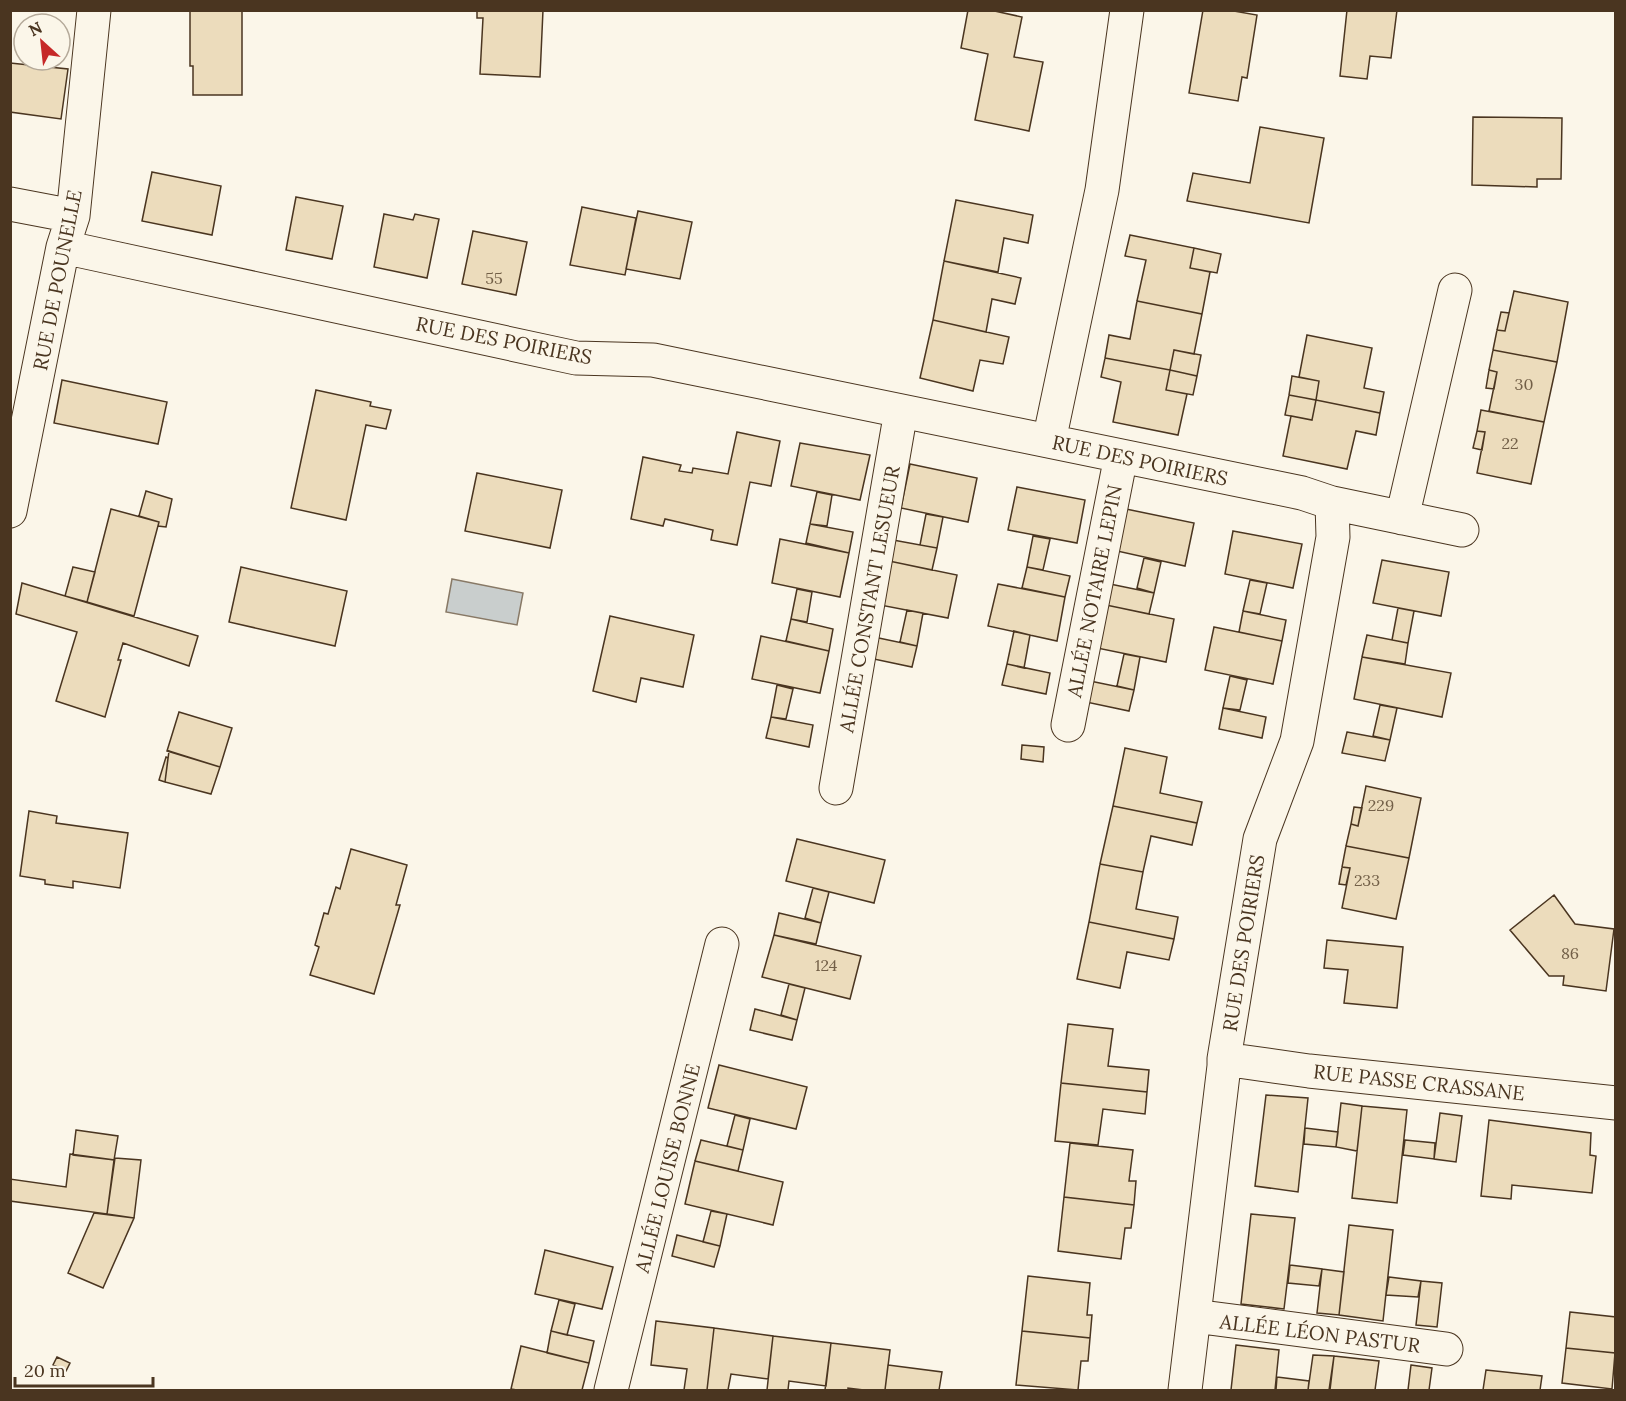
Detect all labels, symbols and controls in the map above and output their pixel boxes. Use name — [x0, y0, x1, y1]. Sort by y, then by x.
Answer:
north arrow — [12, 12, 72, 72]
text: N — [25, 17, 45, 40]
street label: RUE DE POUNELLE — [27, 187, 87, 373]
house number: 55 — [485, 268, 503, 288]
street label: RUE DES POIRIERS — [414, 311, 594, 369]
house number: 30 — [1515, 374, 1533, 394]
street label: RUE DES POIRIERS — [1050, 429, 1230, 491]
house number: 22 — [1501, 433, 1519, 453]
street label: ALLÉE CONSTANT LESUEUR — [833, 463, 905, 735]
street label: ALLÉE NOTAIRE LEPIN — [1061, 482, 1127, 701]
house number: 229 — [1368, 795, 1394, 815]
street label: RUE DES POIRIERS — [1217, 853, 1269, 1033]
house number: 233 — [1354, 870, 1380, 890]
house number: 86 — [1561, 943, 1579, 963]
house number: 124 — [815, 955, 838, 975]
street label: RUE PASSE CRASSANE — [1312, 1058, 1526, 1106]
street label: ALLÉE LOUISE BONNE — [629, 1061, 705, 1276]
street label: ALLÉE LÉON PASTUR — [1217, 1308, 1422, 1358]
scale bar — [15, 1350, 153, 1388]
text: 20 m — [24, 1359, 66, 1382]

